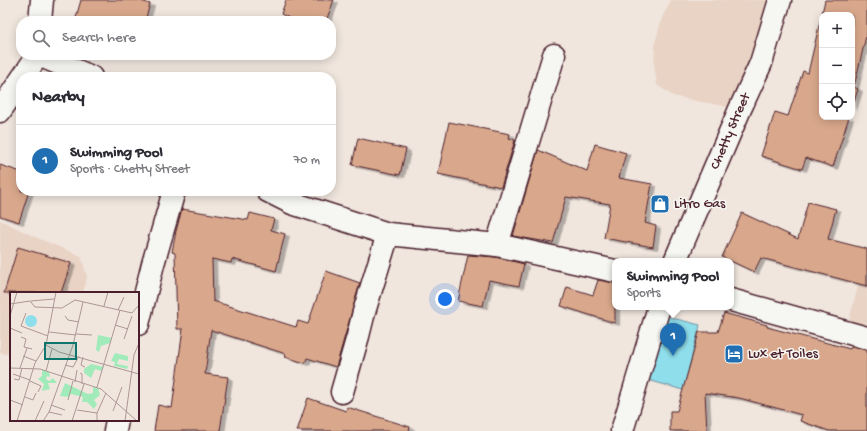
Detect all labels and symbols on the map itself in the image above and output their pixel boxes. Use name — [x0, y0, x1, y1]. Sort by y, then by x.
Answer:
street label: Chetty Street — [707, 89, 755, 172]
shop icon: Litro Gas — [649, 193, 671, 215]
place label: Litro Gas — [674, 196, 726, 213]
your location — [435, 289, 455, 309]
inset map — [10, 292, 139, 421]
pin: 1 — [660, 323, 686, 356]
hotel icon: Lux et Toiles — [723, 343, 745, 365]
place label: Lux et Toiles — [748, 346, 819, 363]

